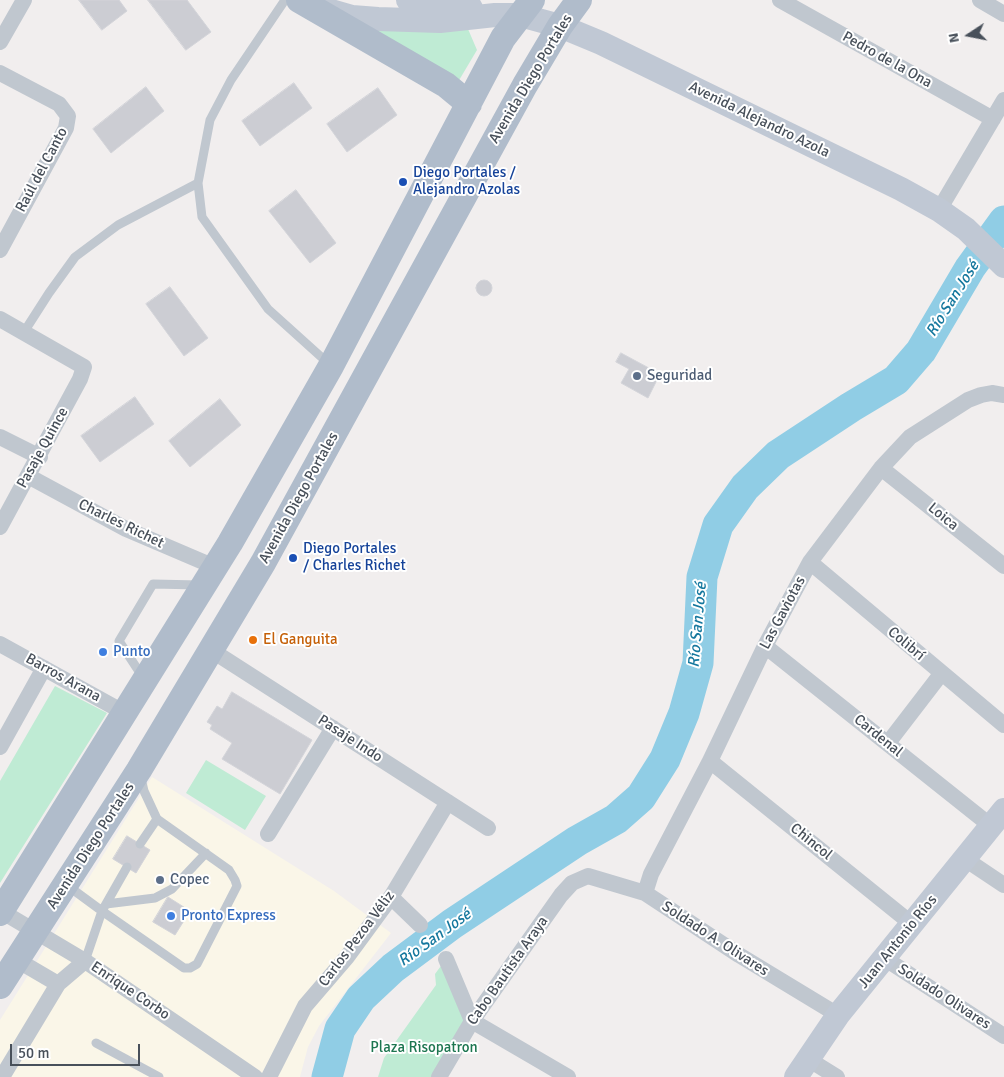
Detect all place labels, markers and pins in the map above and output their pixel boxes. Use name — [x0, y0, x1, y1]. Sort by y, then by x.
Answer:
place label: Diego Portales / Alejandro Azolas — [413, 164, 520, 199]
marker: Diego Portales / Alejandro Azolas — [397, 176, 409, 188]
place label: Seguridad — [647, 367, 712, 385]
marker: Seguridad — [631, 370, 643, 382]
place label: Diego Portales / Charles Richet — [303, 540, 406, 575]
marker: Diego Portales / Charles Richet — [287, 552, 299, 564]
place label: El Ganguita — [263, 631, 338, 649]
marker: El Ganguita — [247, 634, 259, 646]
place label: Punto — [113, 643, 151, 661]
marker: Punto — [97, 646, 109, 658]
place label: Copec — [170, 871, 209, 889]
marker: Copec — [154, 874, 166, 886]
place label: Pronto Express — [181, 907, 276, 925]
marker: Pronto Express — [165, 910, 177, 922]

